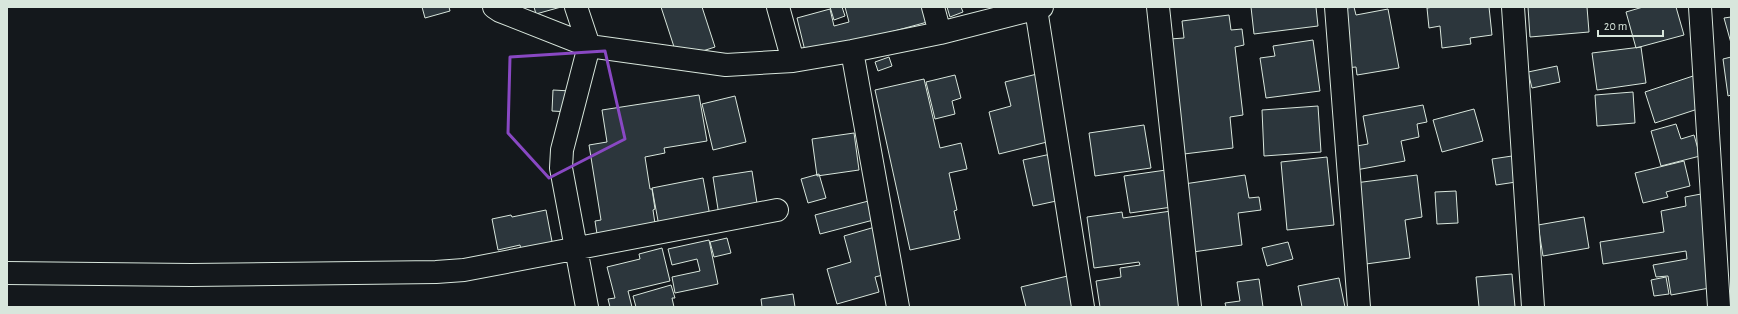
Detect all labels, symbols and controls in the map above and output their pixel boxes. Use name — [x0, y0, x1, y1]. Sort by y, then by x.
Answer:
scale bar — [1598, 12, 1663, 38]
text: 20 m — [1604, 20, 1627, 32]

